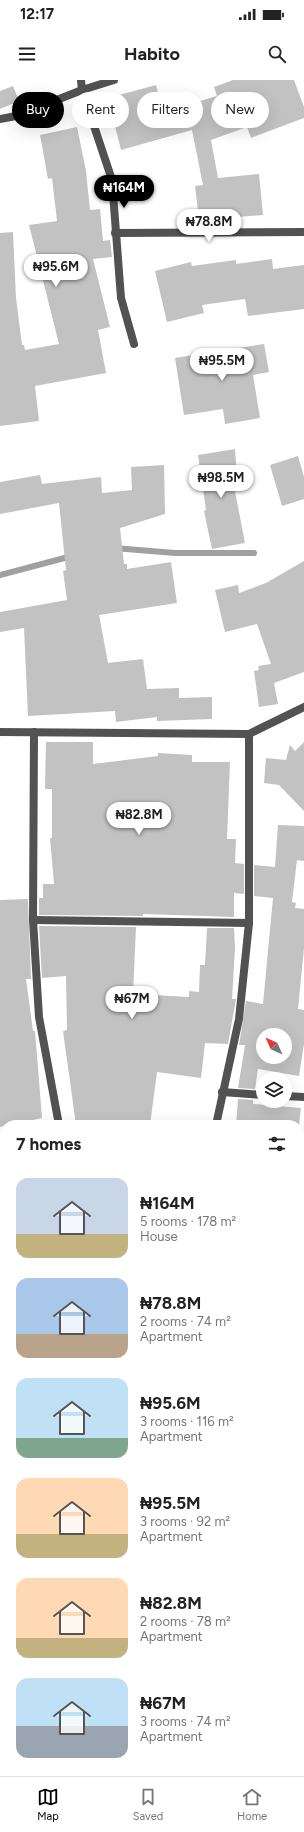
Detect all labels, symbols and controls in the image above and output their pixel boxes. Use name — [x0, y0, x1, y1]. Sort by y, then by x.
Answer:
text: 12:17 — [20, 5, 54, 23]
icon: menu — [16, 43, 38, 65]
text: Habito — [124, 43, 180, 65]
icon: search — [266, 43, 288, 65]
chip: Buy — [12, 92, 64, 128]
chip: Rent — [72, 92, 129, 128]
chip: Filters — [137, 92, 203, 128]
chip: New — [211, 92, 269, 128]
pin: ₦164M — [96, 175, 152, 209]
text: ₦164M — [103, 180, 145, 195]
pin: ₦78.8M — [176, 209, 242, 243]
text: ₦78.8M — [186, 214, 232, 229]
pin: ₦95.6M — [23, 254, 89, 288]
text: ₦95.6M — [33, 259, 79, 274]
pin: ₦95.5M — [189, 348, 255, 382]
text: ₦95.5M — [199, 353, 245, 368]
pin: ₦98.5M — [188, 465, 254, 499]
text: ₦98.5M — [198, 470, 244, 485]
pin: ₦82.8M — [106, 802, 172, 836]
text: ₦82.8M — [115, 807, 163, 822]
pin: ₦67M — [108, 986, 156, 1020]
text: ₦67M — [114, 991, 150, 1006]
north arrow — [256, 1028, 292, 1064]
map controls — [256, 1028, 292, 1108]
button: layers — [256, 1072, 292, 1108]
icon: filters — [266, 1133, 288, 1155]
text: 7 homes — [16, 1134, 81, 1154]
text: ₦164M — [140, 1193, 195, 1213]
icon: home — [48, 1194, 96, 1242]
text: 5 rooms · 178 m² — [140, 1214, 236, 1229]
text: House — [140, 1229, 178, 1244]
text: ₦78.8M — [140, 1293, 201, 1313]
icon: home — [48, 1294, 96, 1342]
text: 2 rooms · 74 m² — [140, 1314, 231, 1329]
text: Apartment — [140, 1329, 203, 1344]
text: ₦95.6M — [140, 1393, 201, 1413]
icon: home — [48, 1394, 96, 1442]
text: 3 rooms · 116 m² — [140, 1414, 234, 1429]
text: Apartment — [140, 1429, 203, 1444]
text: ₦95.5M — [140, 1493, 201, 1513]
icon: home — [48, 1494, 96, 1542]
text: 3 rooms · 92 m² — [140, 1514, 230, 1529]
text: Apartment — [140, 1529, 203, 1544]
text: ₦82.8M — [140, 1593, 202, 1613]
icon: home — [48, 1594, 96, 1642]
text: 2 rooms · 78 m² — [140, 1614, 231, 1629]
text: Apartment — [140, 1629, 203, 1644]
text: ₦67M — [140, 1693, 186, 1713]
icon: home — [48, 1694, 96, 1742]
text: 3 rooms · 74 m² — [140, 1714, 231, 1729]
text: Apartment — [140, 1729, 203, 1744]
tab: Map — [37, 1786, 59, 1823]
tab: Saved — [133, 1786, 163, 1823]
tab: Home — [237, 1786, 267, 1823]

